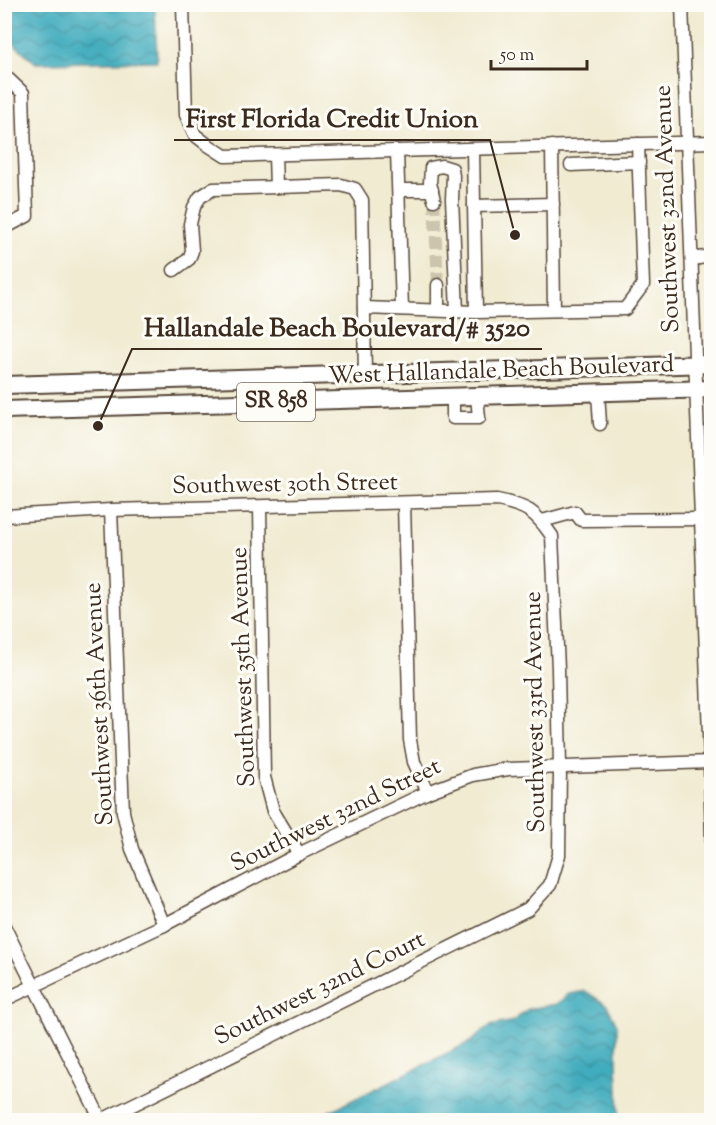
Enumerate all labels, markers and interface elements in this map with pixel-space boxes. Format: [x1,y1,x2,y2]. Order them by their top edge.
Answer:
scale bar [491,33,587,71]
text: 50 m [499,43,535,69]
street label: Southwest 32nd Avenue [647,84,689,334]
callout: First Florida Credit Union [174,96,490,140]
text: First Florida Credit Union [186,102,479,139]
callout: Hallandale Beach Boulevard/# 3520 [132,305,542,349]
text: Hallandale Beach Boulevard/# 3520 [144,311,530,348]
street label: West Hallandale Beach Boulevard [327,348,675,394]
road number: SR 858 [237,383,315,421]
street label: Southwest 30th Street [172,466,398,504]
street label: Southwest 35th Avenue [223,546,265,788]
street label: Southwest 36th Avenue [77,582,123,826]
street label: Southwest 33rd Avenue [517,591,555,833]
street label: Southwest 32nd Street [225,750,447,882]
street label: Southwest 32nd Court [209,923,431,1055]

